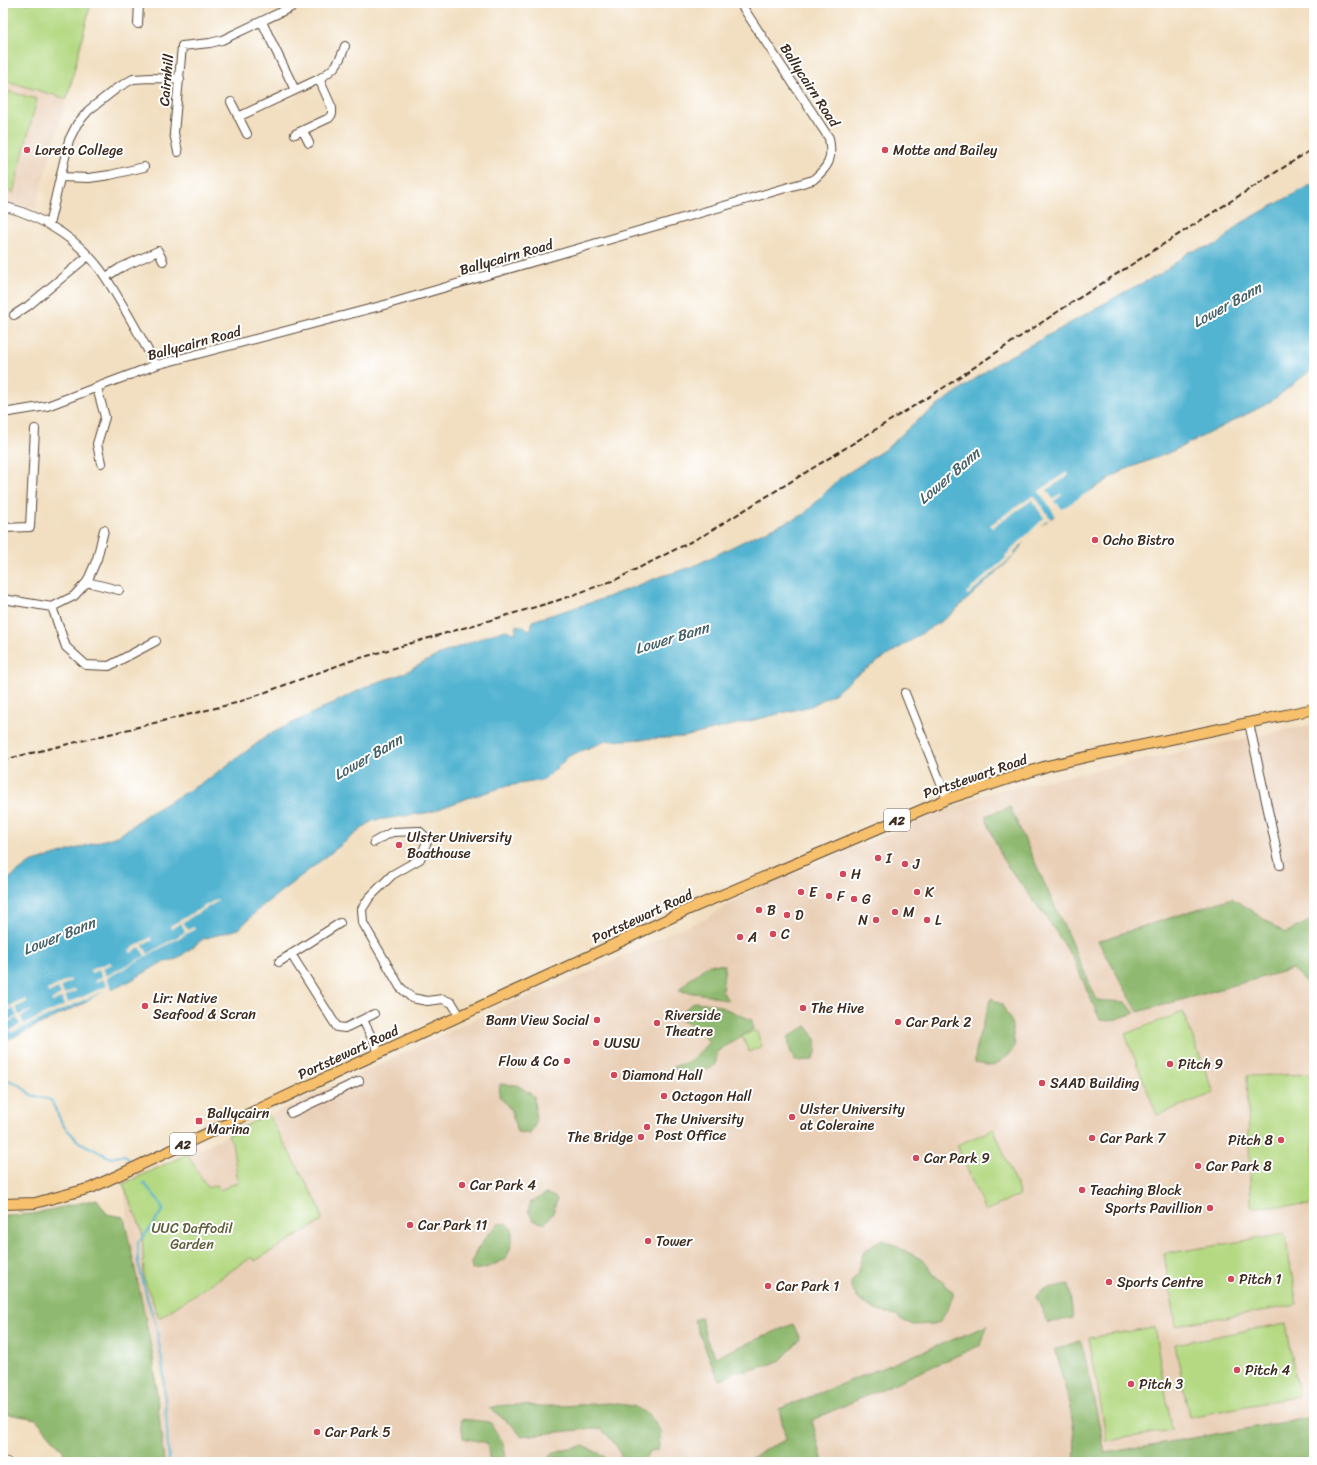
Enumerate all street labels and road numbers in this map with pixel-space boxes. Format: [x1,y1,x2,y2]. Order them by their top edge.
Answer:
street label: Ballycairn Road [773,38,847,134]
street label: Cairnhill [152,52,181,107]
street label: Ballycairn Road [457,232,557,283]
street label: Ballycairn Road [145,319,245,368]
street label: Portstewart Road [920,746,1032,806]
road number: A2 [884,809,910,831]
street label: Portstewart Road [588,881,698,951]
street label: Portstewart Road [294,1017,404,1087]
road number: A2 [170,1133,196,1155]

